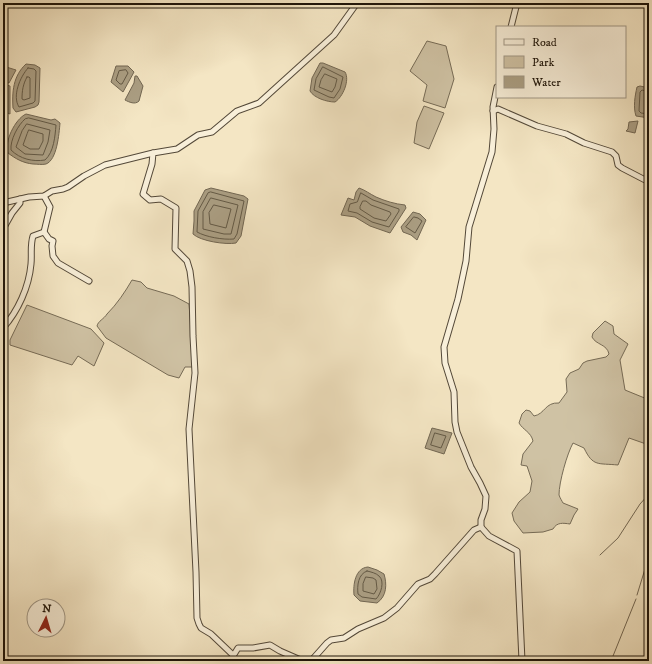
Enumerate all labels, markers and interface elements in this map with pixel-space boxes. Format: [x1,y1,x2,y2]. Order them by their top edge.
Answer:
legend [496,26,626,98]
text: Road [532,35,557,50]
text: Park [532,55,554,70]
text: Water [531,75,561,90]
north arrow [26,598,66,638]
text: N [42,602,52,616]

